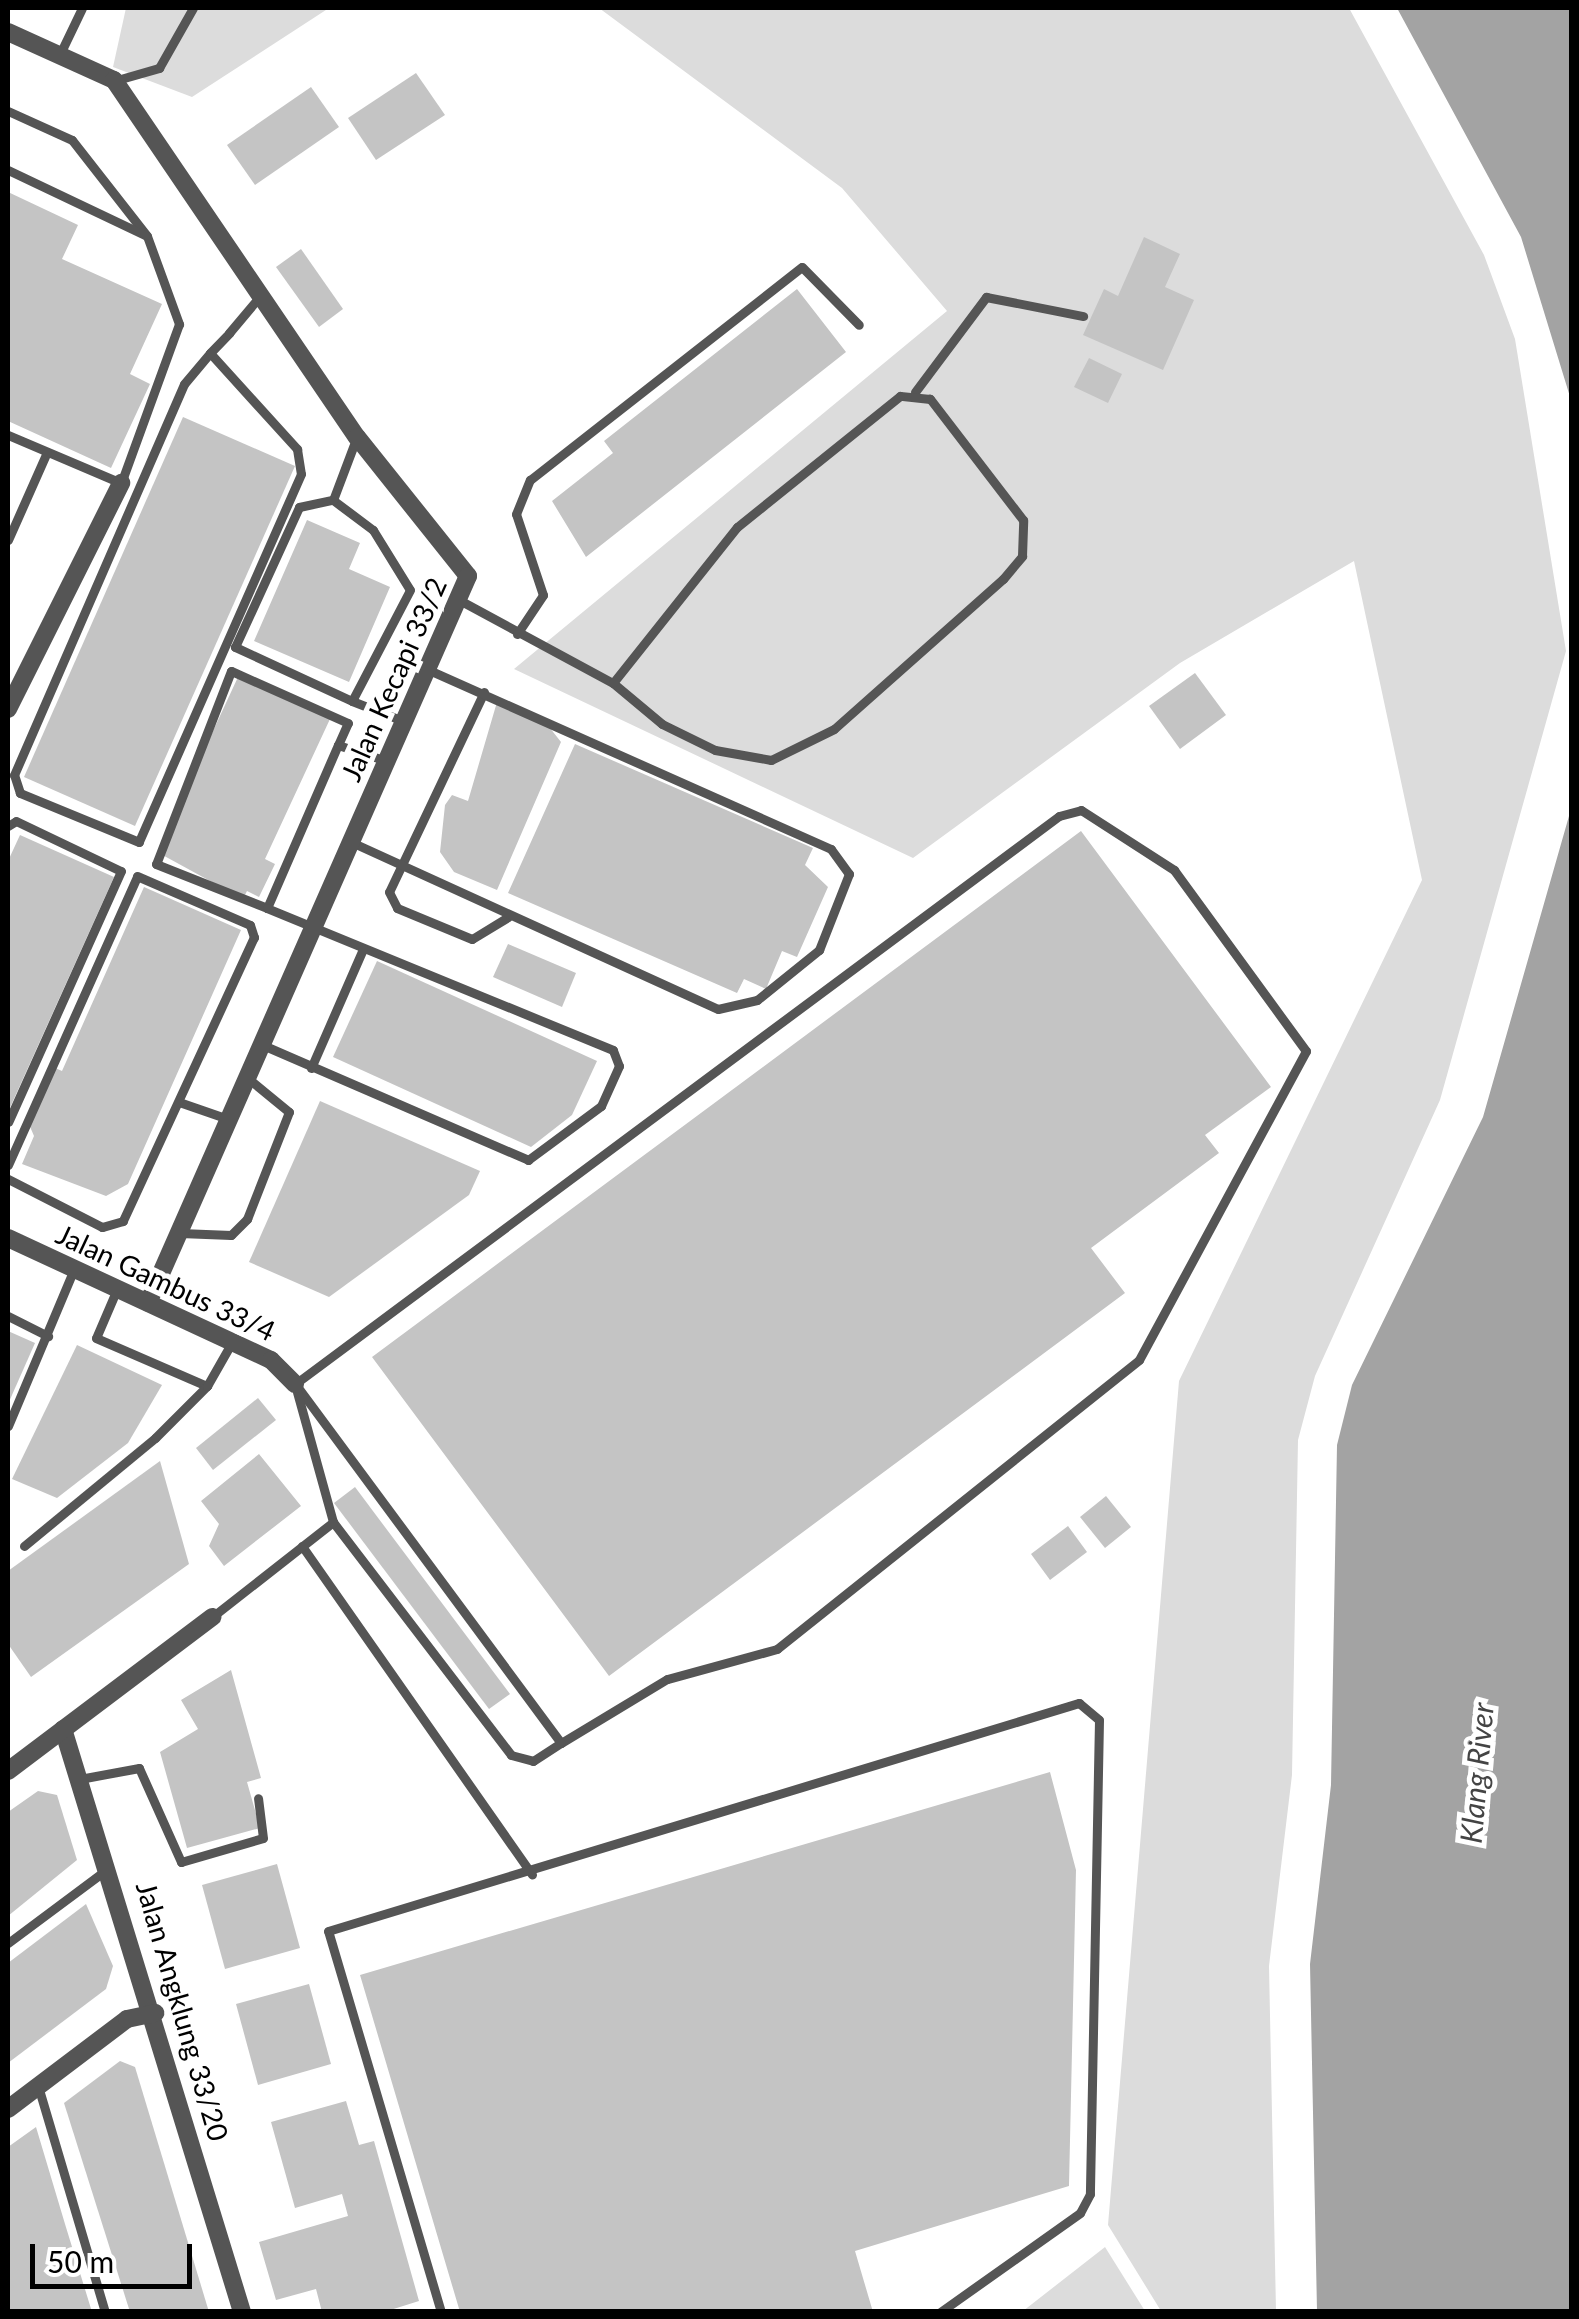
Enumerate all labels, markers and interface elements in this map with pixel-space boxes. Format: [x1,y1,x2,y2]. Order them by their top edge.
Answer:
street label: Jalan Kecapi 33/2 [333,572,453,786]
street label: Jalan Gambus 33/4 [51,1217,281,1347]
water label: Klang River [1452,1701,1500,1845]
street label: Jalan Angklung 33/20 [130,1877,236,2145]
scale bar [35,2224,198,2286]
text: 50 m [47,2243,114,2279]

